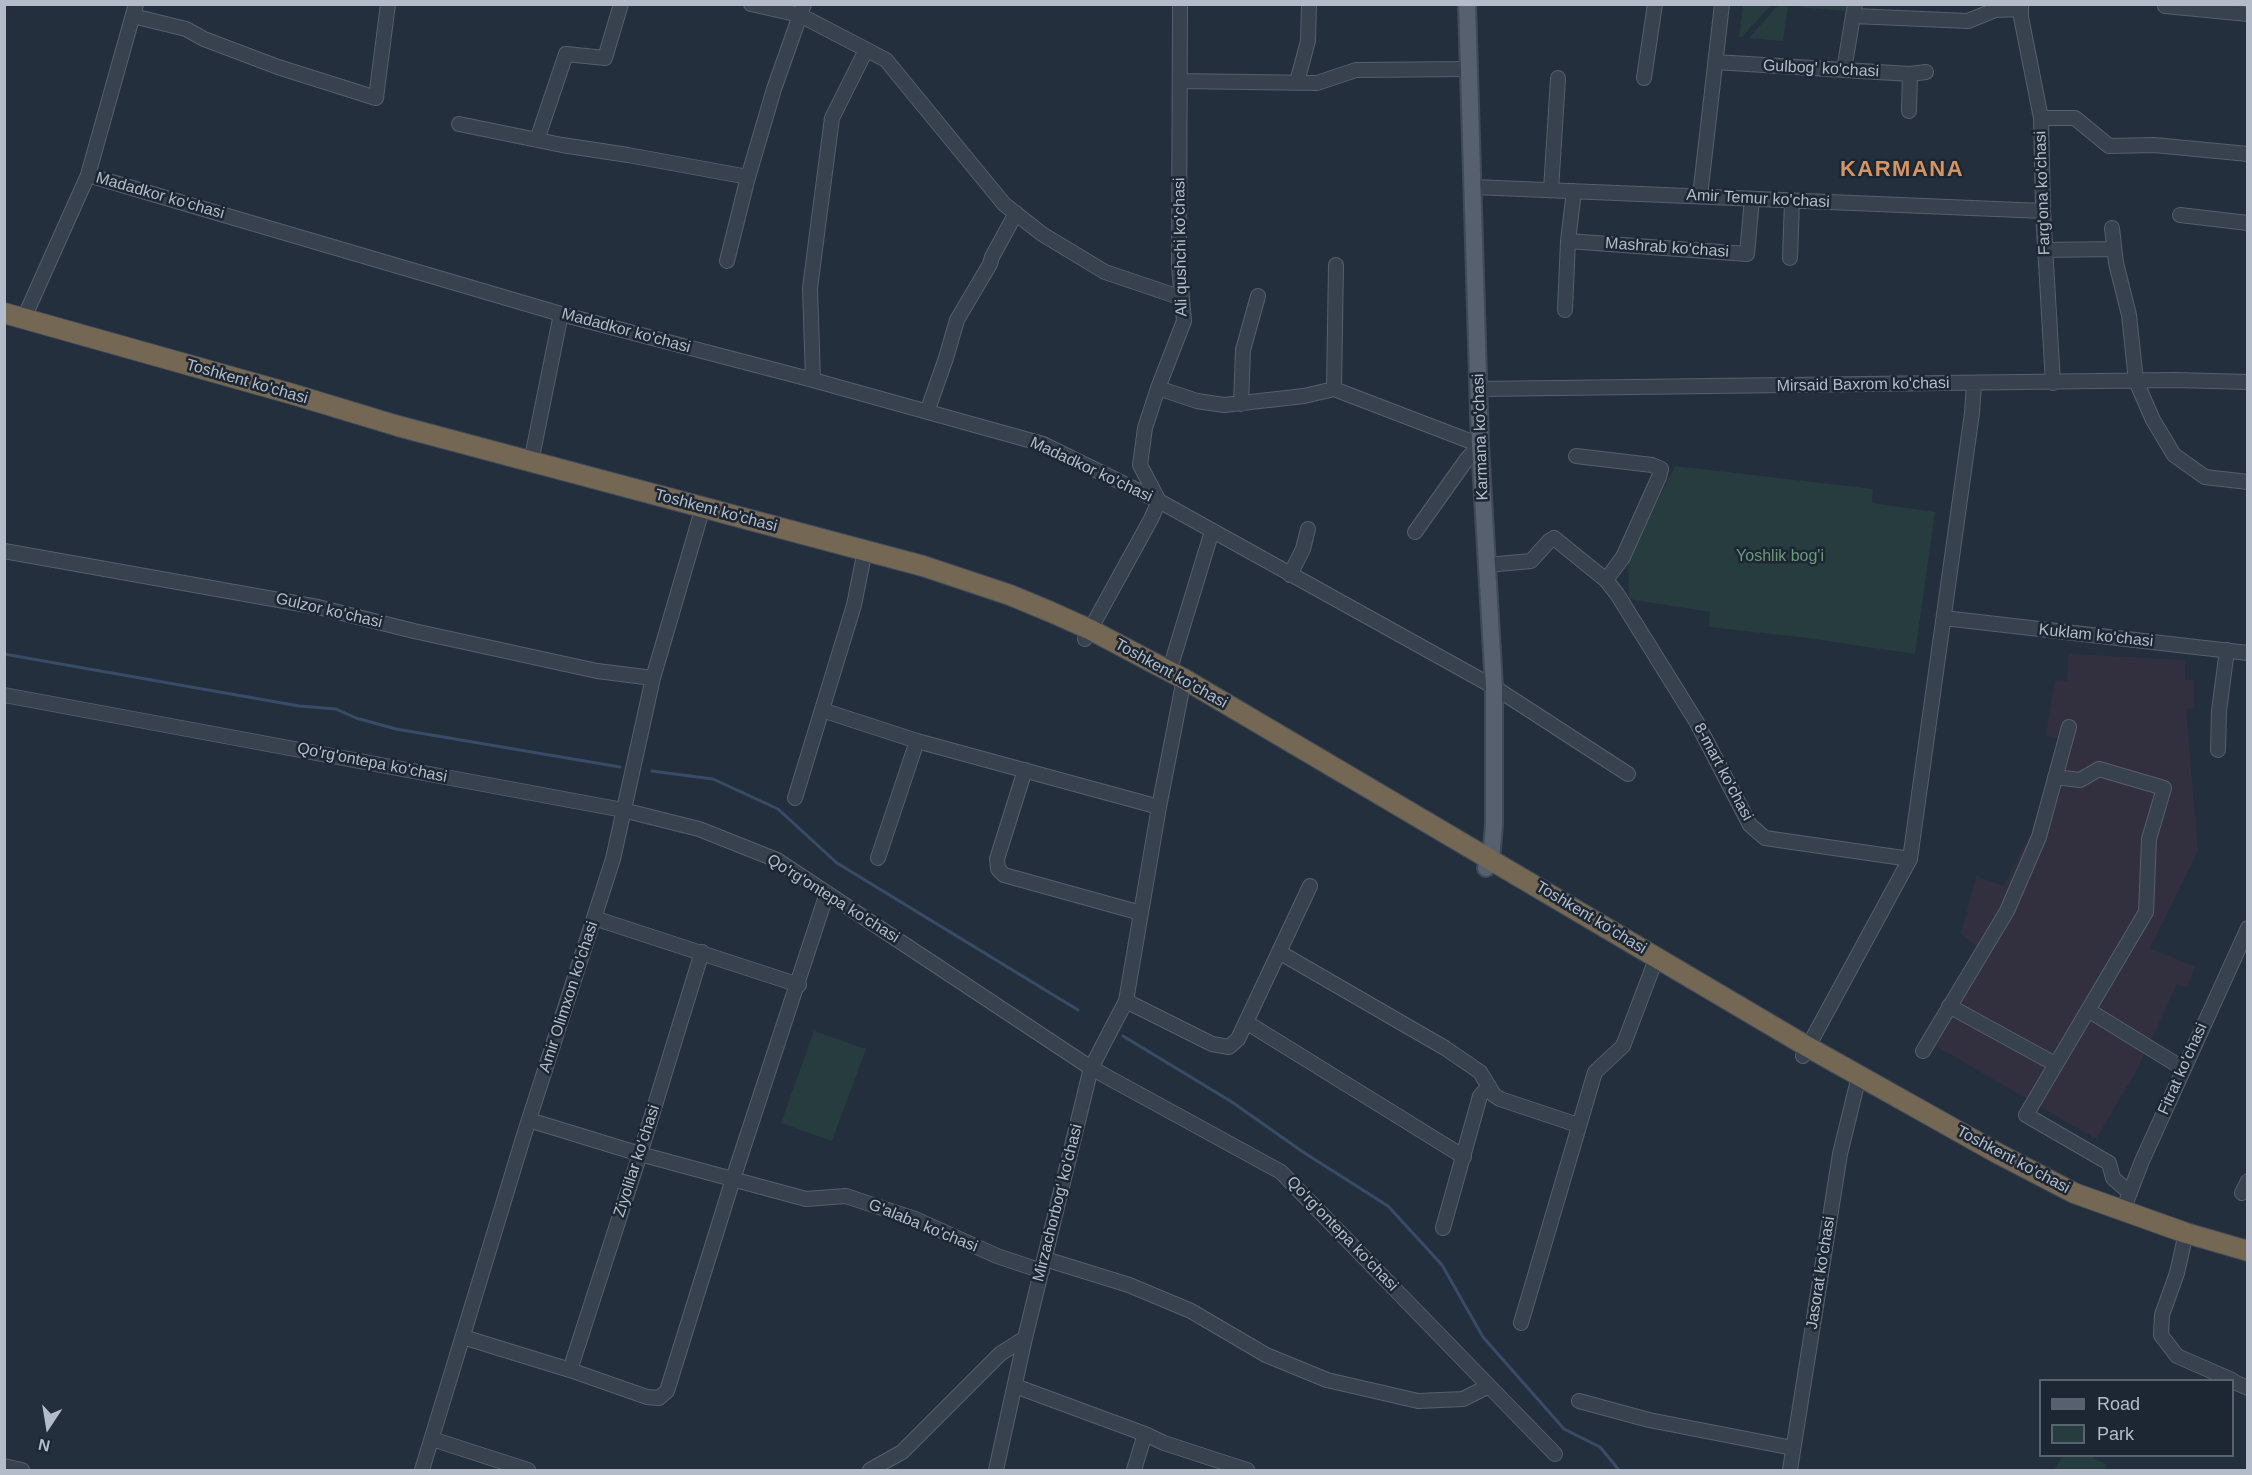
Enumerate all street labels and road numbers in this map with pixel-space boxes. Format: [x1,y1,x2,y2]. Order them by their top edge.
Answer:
street label: Gulbog' ko'chasi [1762,56,1880,82]
street label: Farg'ona ko'chasi [2031,131,2055,255]
street label: Madadkor ko'chasi [93,168,227,224]
street label: Ali qushchi ko'chasi [1170,177,1192,317]
street label: Amir Temur ko'chasi [1686,186,1830,212]
street label: Mashrab ko'chasi [1604,234,1730,262]
street label: Madadkor ko'chasi [559,305,693,357]
street label: Toshkent ko'chasi [184,355,310,409]
street label: Karmana ko'chasi [1469,373,1493,501]
street label: Mirsaid Baxrom ko'chasi [1776,374,1950,396]
street label: Madadkor ko'chasi [1027,433,1155,507]
street label: Toshkent ko'chasi [653,485,779,537]
street label: Gulzor ko'chasi [274,589,384,633]
street label: Kuklam ko'chasi [2038,620,2154,652]
street label: Toshkent ko'chasi [1111,635,1231,713]
street label: 8-mart ko'chasi [1689,720,1757,824]
street label: Qo'rg'ontepa ko'chasi [295,739,449,787]
street label: Qo'rg'ontepa ko'chasi [763,850,903,948]
street label: Toshkent ko'chasi [1532,877,1650,959]
street label: Amir Olimxon ko'chasi [535,919,603,1075]
street label: Fitrat ko'chasi [2154,1020,2212,1118]
street label: Ziyolilar ko'chasi [610,1102,664,1220]
street label: Mirzachorbog' ko'chasi [1029,1122,1087,1284]
street label: Toshkent ko'chasi [1953,1122,2073,1198]
street label: Qo'rg'ontepa ko'chasi [1282,1173,1402,1295]
street label: G'alaba ko'chasi [865,1195,981,1257]
street label: Jasorat ko'chasi [1803,1215,1839,1331]

